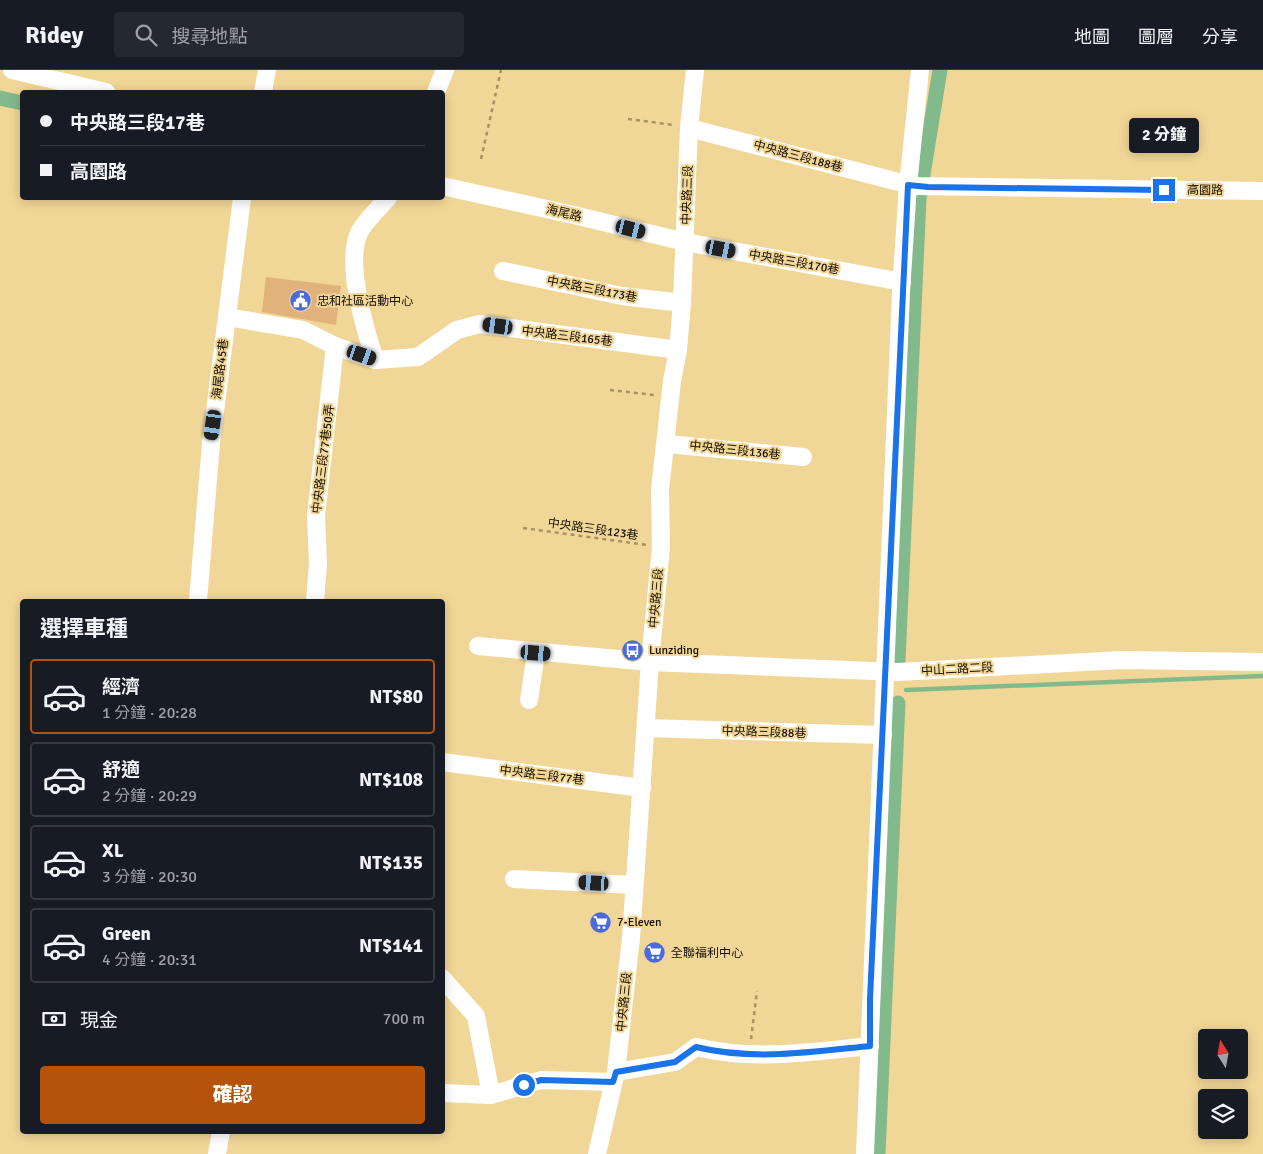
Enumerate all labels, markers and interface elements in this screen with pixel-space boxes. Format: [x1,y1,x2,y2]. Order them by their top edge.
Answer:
search box [114,12,464,57]
text: Ridey [25,20,84,50]
icon: search [132,21,160,49]
text: 搜尋地點 [172,25,248,49]
text: 地圖 [1074,26,1110,48]
text: 圖層 [1138,26,1174,48]
text: 分享 [1202,26,1238,48]
text: 中央路三段17巷 [70,111,205,135]
callout: 2 分鐘 [1129,118,1199,152]
text: 2 分鐘 [1142,125,1186,145]
street label: 中央路三段188巷 [752,137,844,176]
text: 高園路 [70,160,127,184]
street label: 中央路三段 [679,165,696,225]
route end [1153,179,1175,201]
street label: 高園路 [1187,183,1223,198]
street label: 海尾路 [545,202,583,225]
car [614,218,647,240]
car [704,239,737,259]
street label: 中央路三段170巷 [748,247,840,278]
street label: 中央路三段173巷 [546,273,638,306]
public building icon: 忠和社區活動中心 [289,289,313,313]
place label: 忠和社區活動中心 [317,294,413,309]
car [482,316,513,336]
street label: 中央路三段165巷 [521,323,613,350]
street label: 海尾路45巷 [209,338,232,400]
car [345,343,378,367]
street label: 中央路三段77巷50弄 [309,404,338,515]
car [203,409,222,441]
street label: 中央路三段136巷 [689,438,781,463]
street label: 中央路三段123巷 [547,516,639,543]
street label: 中央路三段 [646,567,667,629]
text: 選擇車種 [40,615,128,642]
bus stop icon: Lunziding [621,638,645,662]
place label: Lunziding [649,643,699,658]
car [520,644,551,662]
street label: 中山二路二段 [921,660,993,679]
icon: car [42,674,87,719]
text: 經濟 [102,675,140,699]
text: NT$80 [369,685,423,709]
text: 1 分鐘 · 20:28 [102,703,197,723]
street label: 中央路三段88巷 [721,724,807,741]
icon: car [42,757,87,802]
text: 舒適 [102,758,140,782]
street label: 中央路三段77巷 [499,763,585,788]
text: NT$108 [359,768,423,792]
text: 2 分鐘 · 20:29 [102,786,197,806]
text: XL [102,839,124,863]
icon: car [42,840,87,885]
text: NT$135 [359,851,423,875]
text: 3 分鐘 · 20:30 [102,867,197,887]
car [578,875,609,891]
supermarket icon: 7-Eleven [589,910,613,934]
place label: 7-Eleven [617,915,662,930]
text: Green [102,922,151,946]
icon: car [42,923,87,968]
text: NT$141 [359,934,423,958]
supermarket icon: 全聯福利中心 [643,941,667,965]
place label: 全聯福利中心 [671,946,743,961]
text: 4 分鐘 · 20:31 [102,950,197,970]
street label: 中央路三段 [614,971,635,1033]
icon: cash [40,1005,68,1033]
text: 現金 [80,1009,118,1033]
text: 700 m [383,1009,425,1029]
north arrow [1198,1029,1248,1079]
map controls [1198,1029,1248,1139]
button: 確認 [40,1066,425,1124]
route start [513,1074,535,1096]
button: layers [1198,1089,1248,1139]

